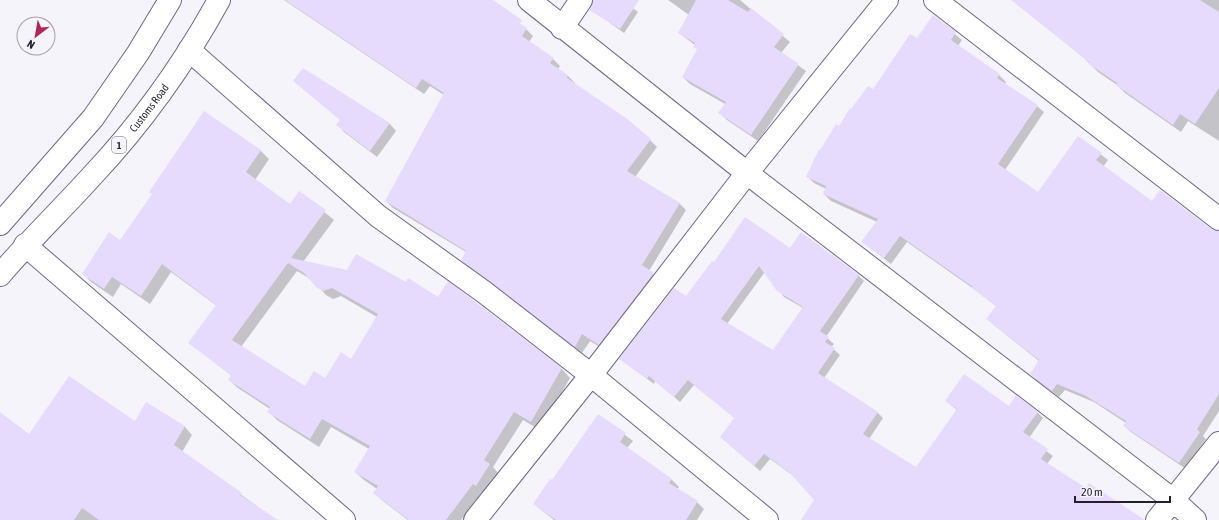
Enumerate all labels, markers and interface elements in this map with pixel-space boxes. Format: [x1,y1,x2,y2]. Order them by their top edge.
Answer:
north arrow [16,16,56,56]
text: N [25,38,37,51]
street label: Customs Road [127,82,171,134]
road number: 1 [112,137,126,153]
scale bar [1075,478,1170,504]
text: 20 m [1081,485,1103,499]

